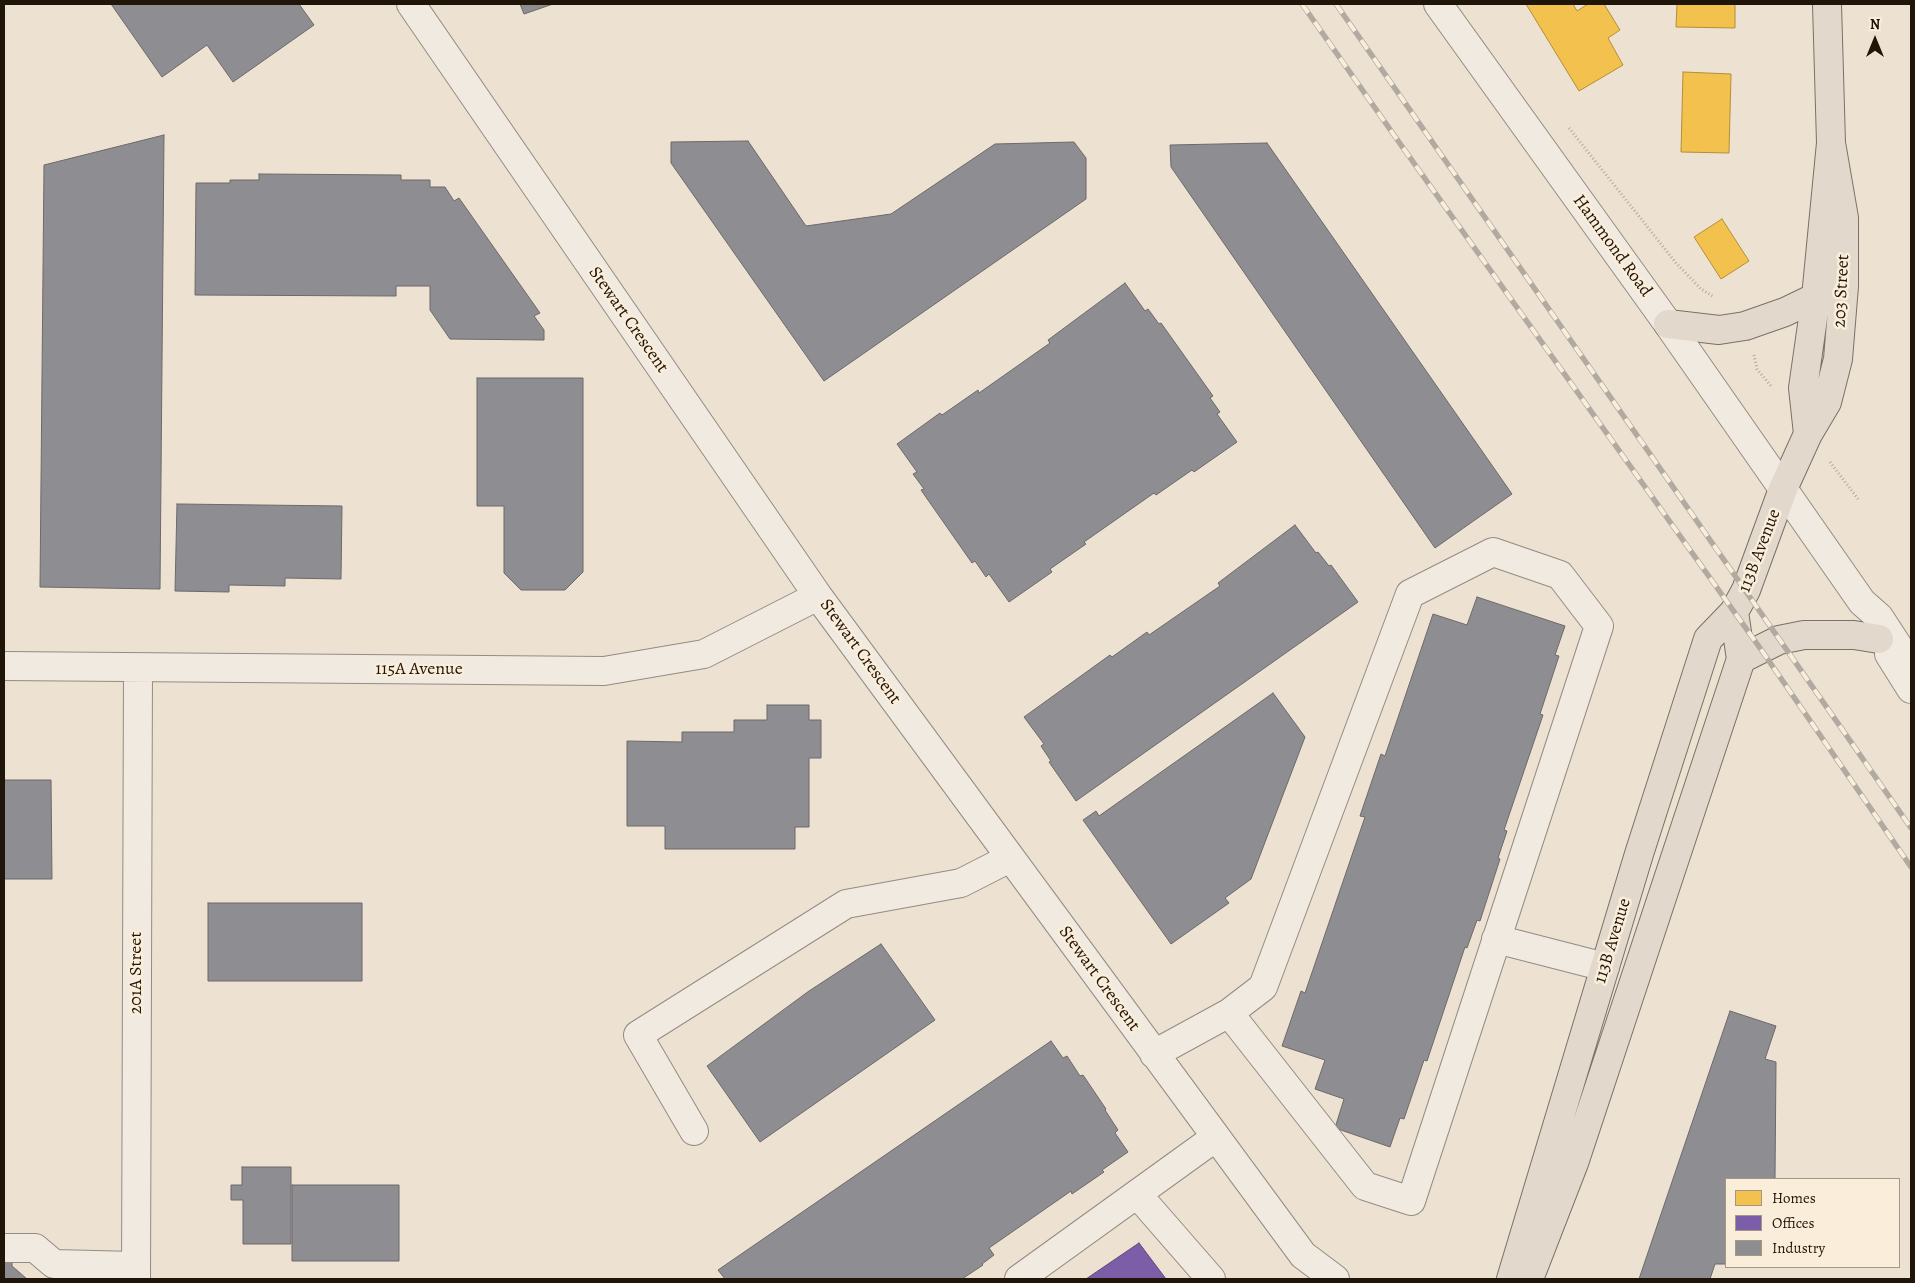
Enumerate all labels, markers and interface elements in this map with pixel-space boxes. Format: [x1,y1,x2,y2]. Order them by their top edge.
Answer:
north arrow [1850,15,1900,65]
text: N [1870,15,1880,34]
street label: Hammond Road [1568,191,1656,301]
street label: 203 Street [1829,254,1855,328]
street label: Stewart Crescent [583,263,673,377]
street label: 113B Avenue [1734,506,1786,596]
street label: Stewart Crescent [815,595,905,709]
street label: 115A Avenue [375,659,463,681]
street label: 113B Avenue [1590,896,1636,986]
street label: Stewart Crescent [1054,922,1144,1036]
street label: 201A Street [126,932,148,1014]
legend [1725,1178,1900,1268]
text: Homes [1772,1188,1816,1208]
text: Offices [1772,1213,1815,1233]
text: Industry [1772,1238,1825,1258]

